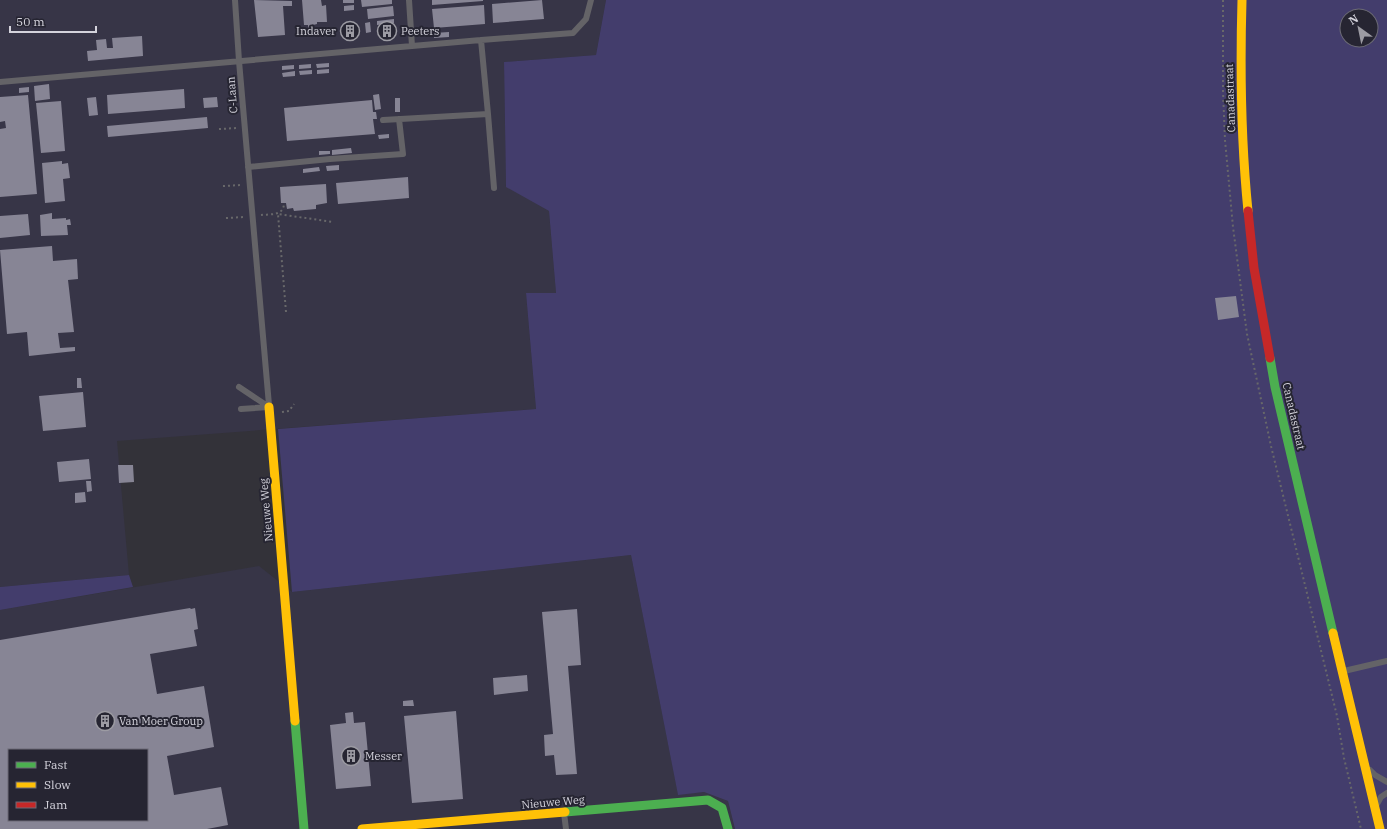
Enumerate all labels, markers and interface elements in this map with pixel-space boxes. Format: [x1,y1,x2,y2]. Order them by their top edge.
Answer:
scale bar [10,8,96,34]
north arrow [1339,8,1379,48]
text: N [1346,11,1361,28]
text: 50 m [16,14,45,29]
building icon: Indaver [339,20,361,42]
building icon: Peeters [376,20,398,42]
place label: Indaver [296,24,336,38]
place label: Peeters [401,24,439,38]
street label: Canadastraat [1222,63,1238,133]
street label: C-Laan [223,76,241,114]
street label: Canadastraat [1279,381,1309,451]
street label: Nieuwe Weg [256,478,276,542]
building icon: Van Moer Group [94,710,116,732]
place label: Van Moer Group [119,714,203,728]
building icon: Messer [340,745,362,767]
legend [8,749,148,821]
place label: Messer [365,749,402,763]
text: Fast [44,757,68,772]
text: Slow [44,777,71,792]
street label: Nieuwe Weg [521,792,585,812]
text: Jam [44,797,68,812]

